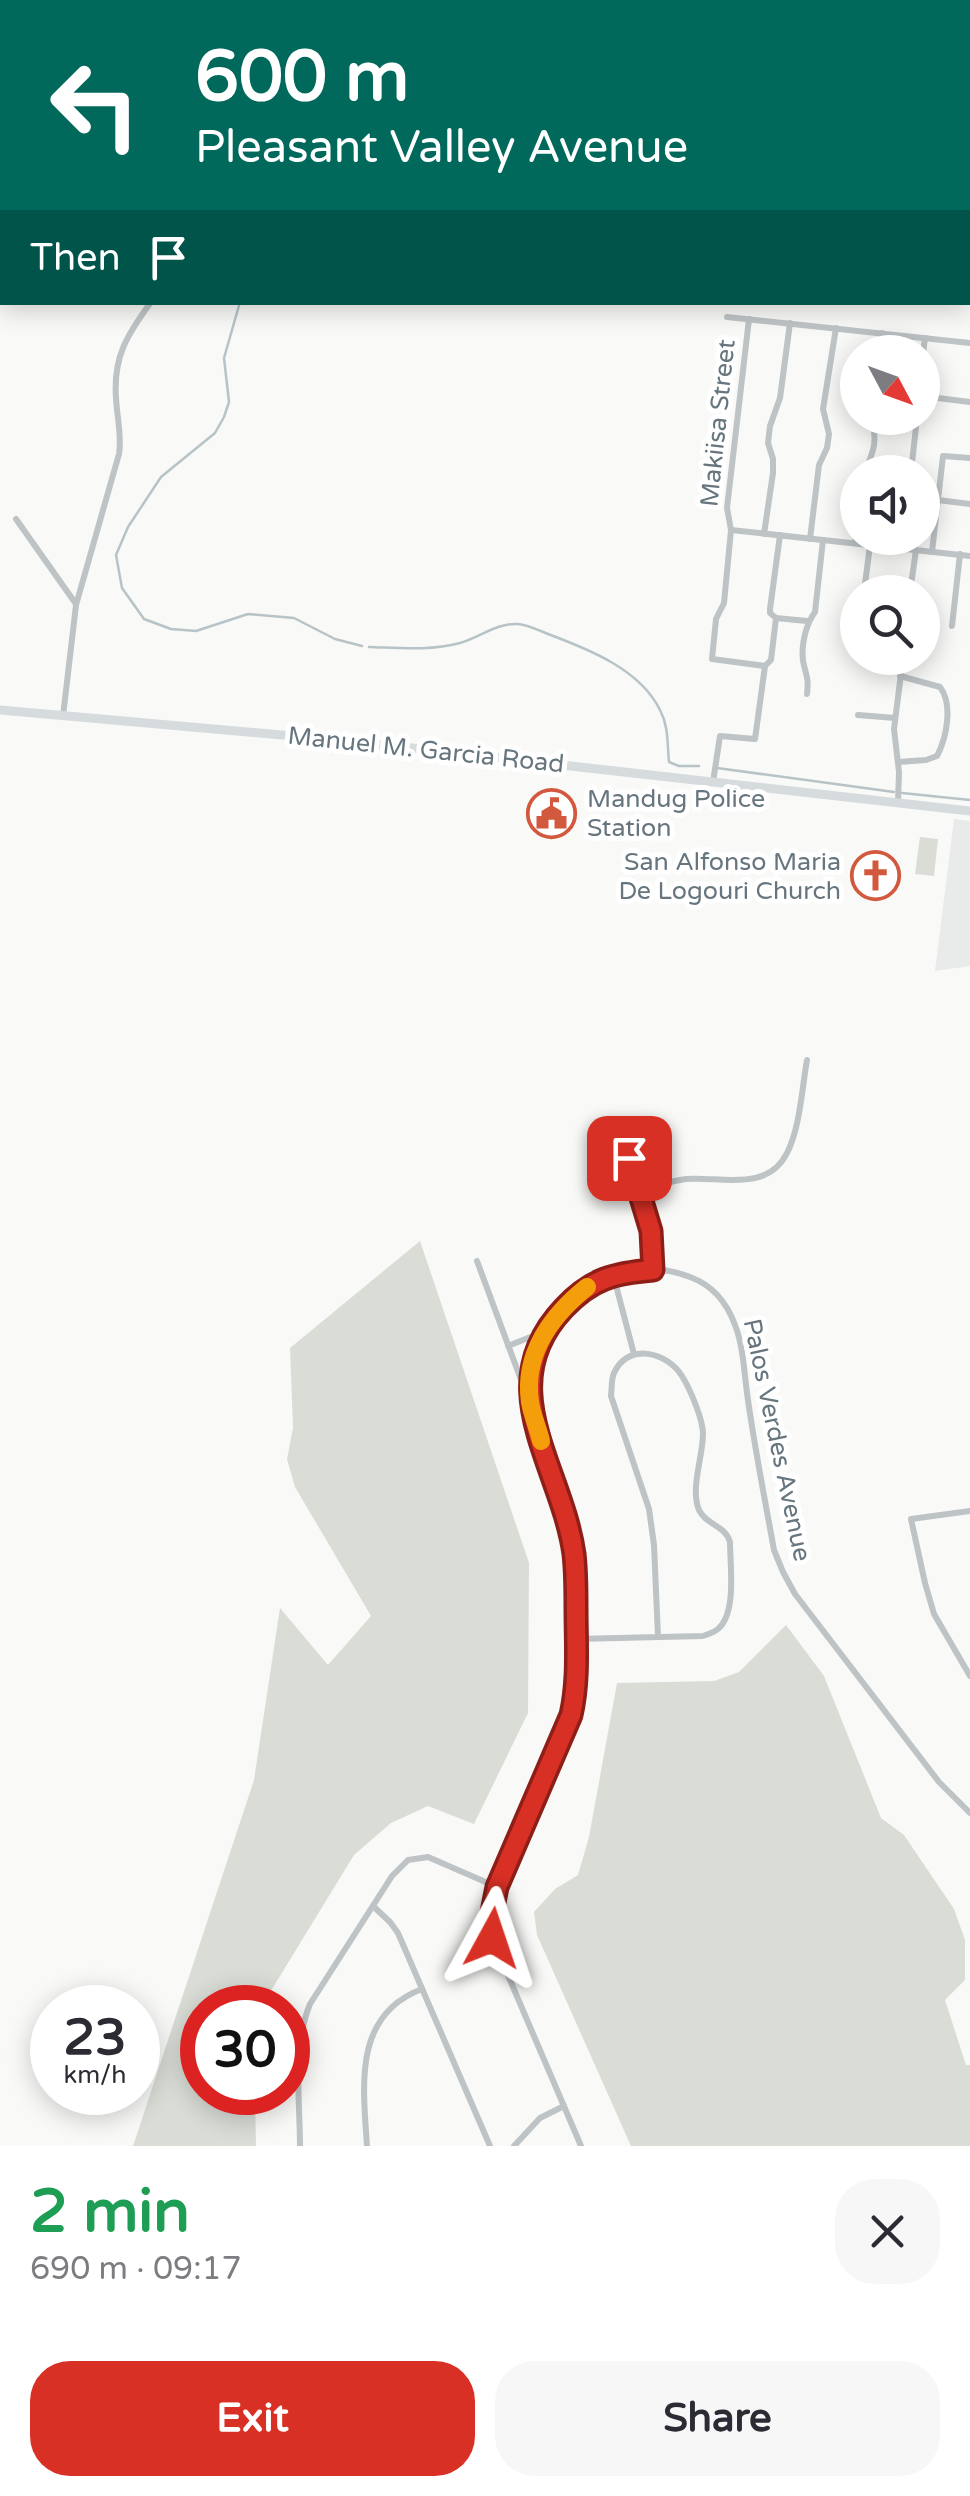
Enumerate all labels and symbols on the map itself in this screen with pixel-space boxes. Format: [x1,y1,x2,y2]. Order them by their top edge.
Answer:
north arrow [840,335,940,435]
street label: Makiisa Street [694,337,742,508]
street label: Manuel M. Garcia Road [286,721,566,779]
place label: Mandug Police Station [587,784,765,843]
public building icon: Mandug Police Station [526,787,578,839]
place label: San Alfonso Maria De Logouri Church [618,847,841,906]
church icon: San Alfonso Maria De Logouri Church [850,850,902,902]
pin [587,1116,672,1201]
street label: Palos Verdes Avenue [737,1316,817,1564]
position arrow [440,1886,544,1990]
speed limit sign: 30 [180,1985,310,2115]

